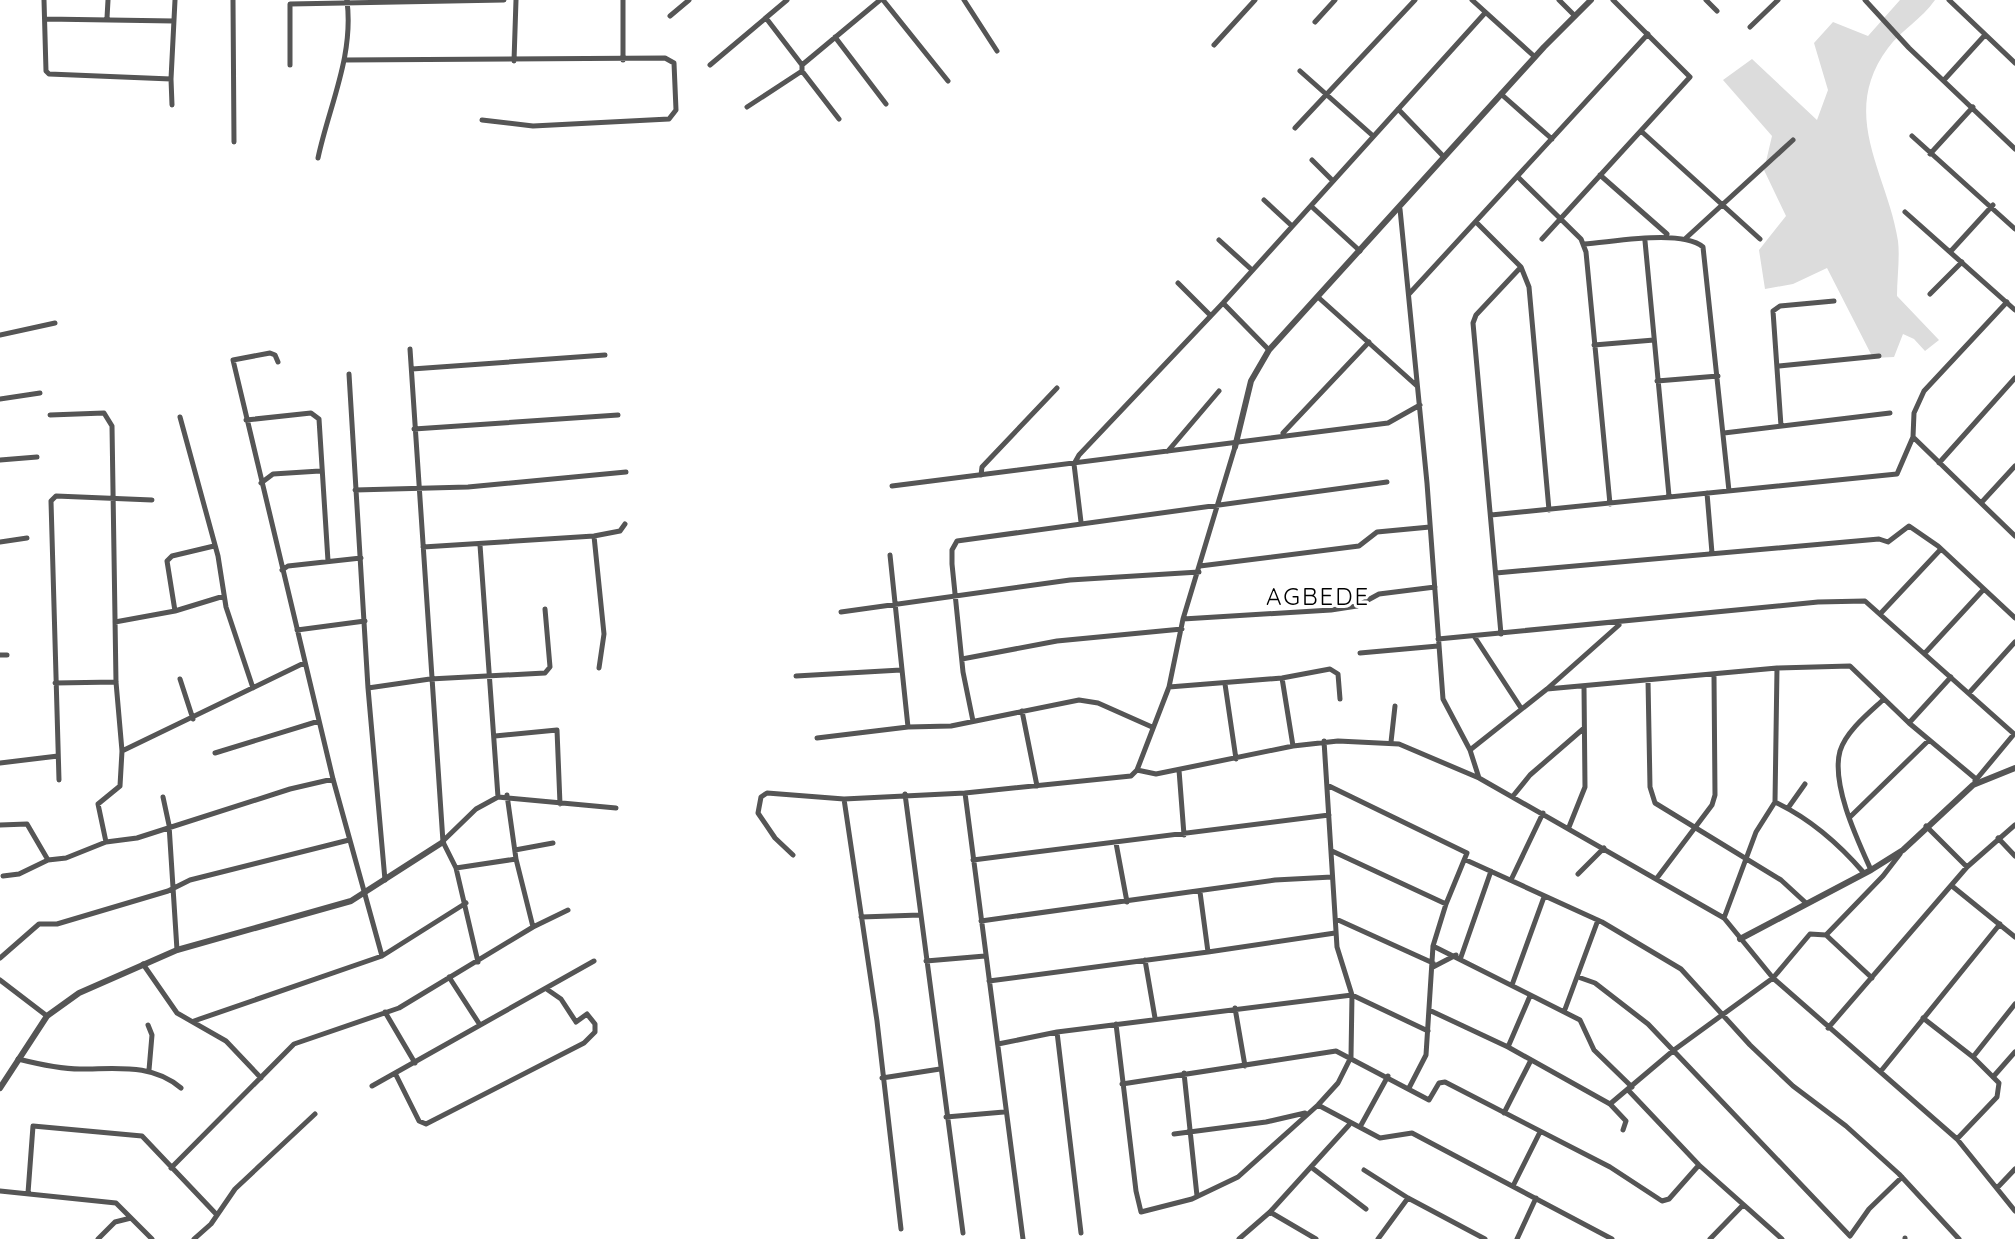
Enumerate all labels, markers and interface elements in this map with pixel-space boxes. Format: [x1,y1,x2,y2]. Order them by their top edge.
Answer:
district label: AGBEDE [1266,581,1370,611]

